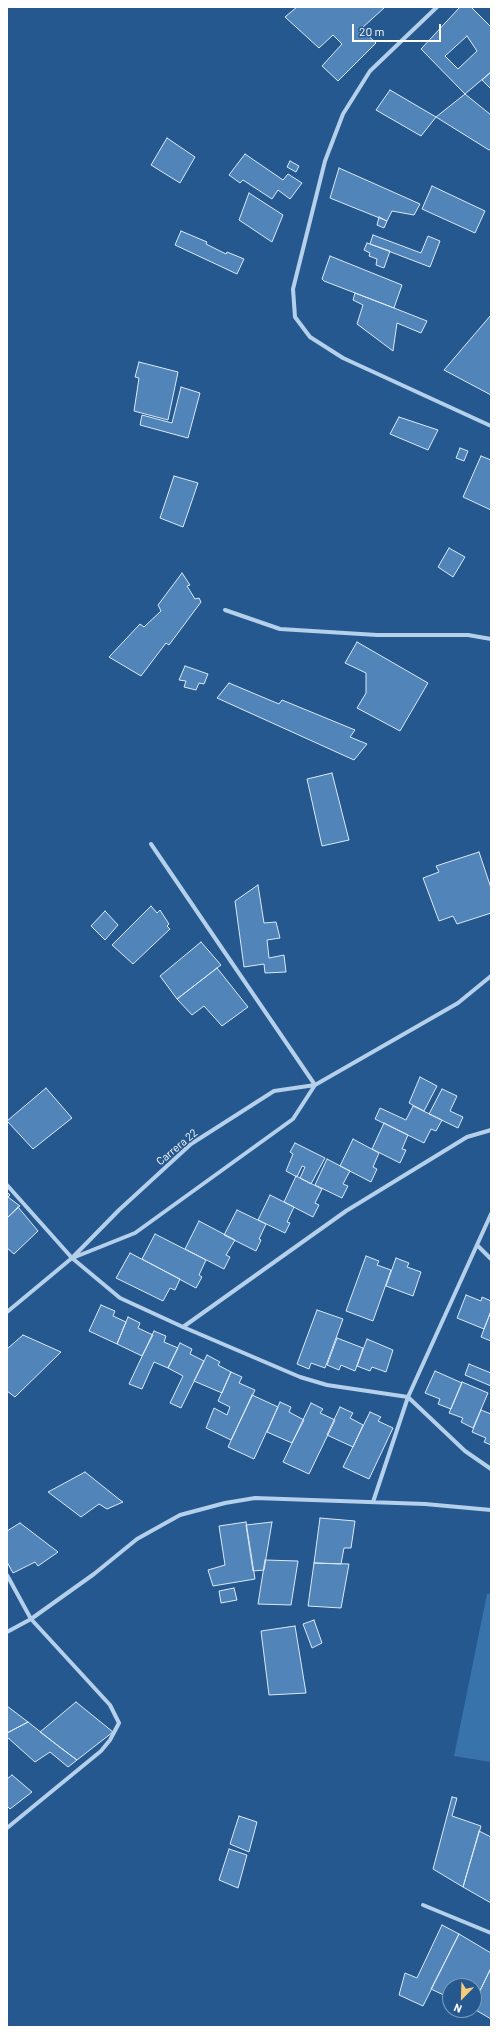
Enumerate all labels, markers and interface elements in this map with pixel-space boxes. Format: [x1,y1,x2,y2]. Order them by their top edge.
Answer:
scale bar [354,16,443,42]
text: 20 m [359,24,385,38]
street label: Carrera 22 [154,1126,200,1168]
north arrow [442,1978,482,2018]
text: N [452,2001,463,2016]

